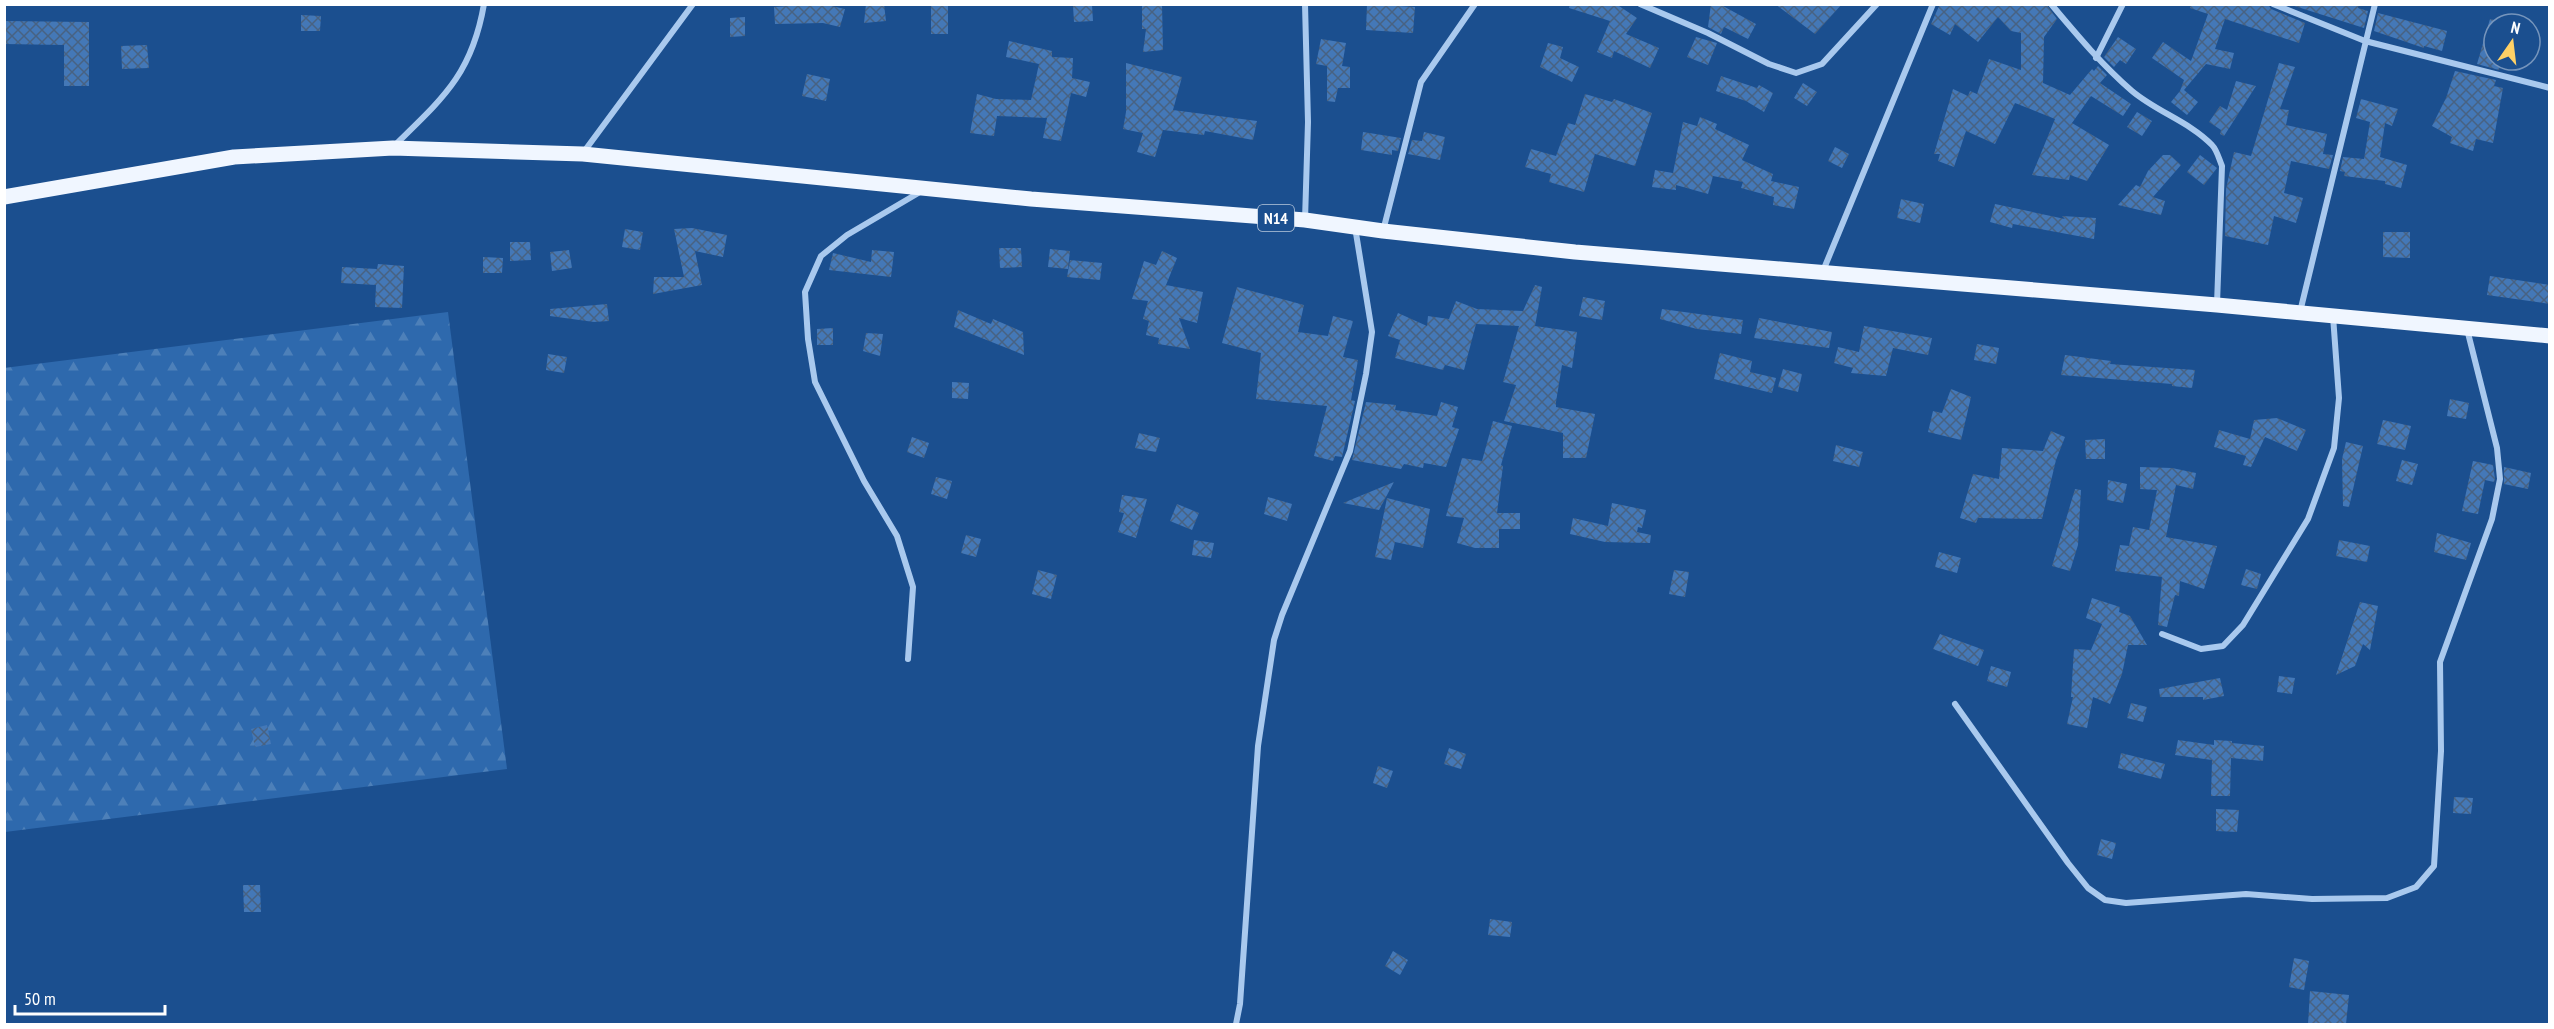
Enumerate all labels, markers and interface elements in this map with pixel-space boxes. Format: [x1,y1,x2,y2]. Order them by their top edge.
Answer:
north arrow [2482,12,2542,72]
text: N [2509,17,2522,38]
road number: N14 [1258,205,1294,231]
scale bar [15,978,165,1016]
text: 50 m [24,987,56,1010]

